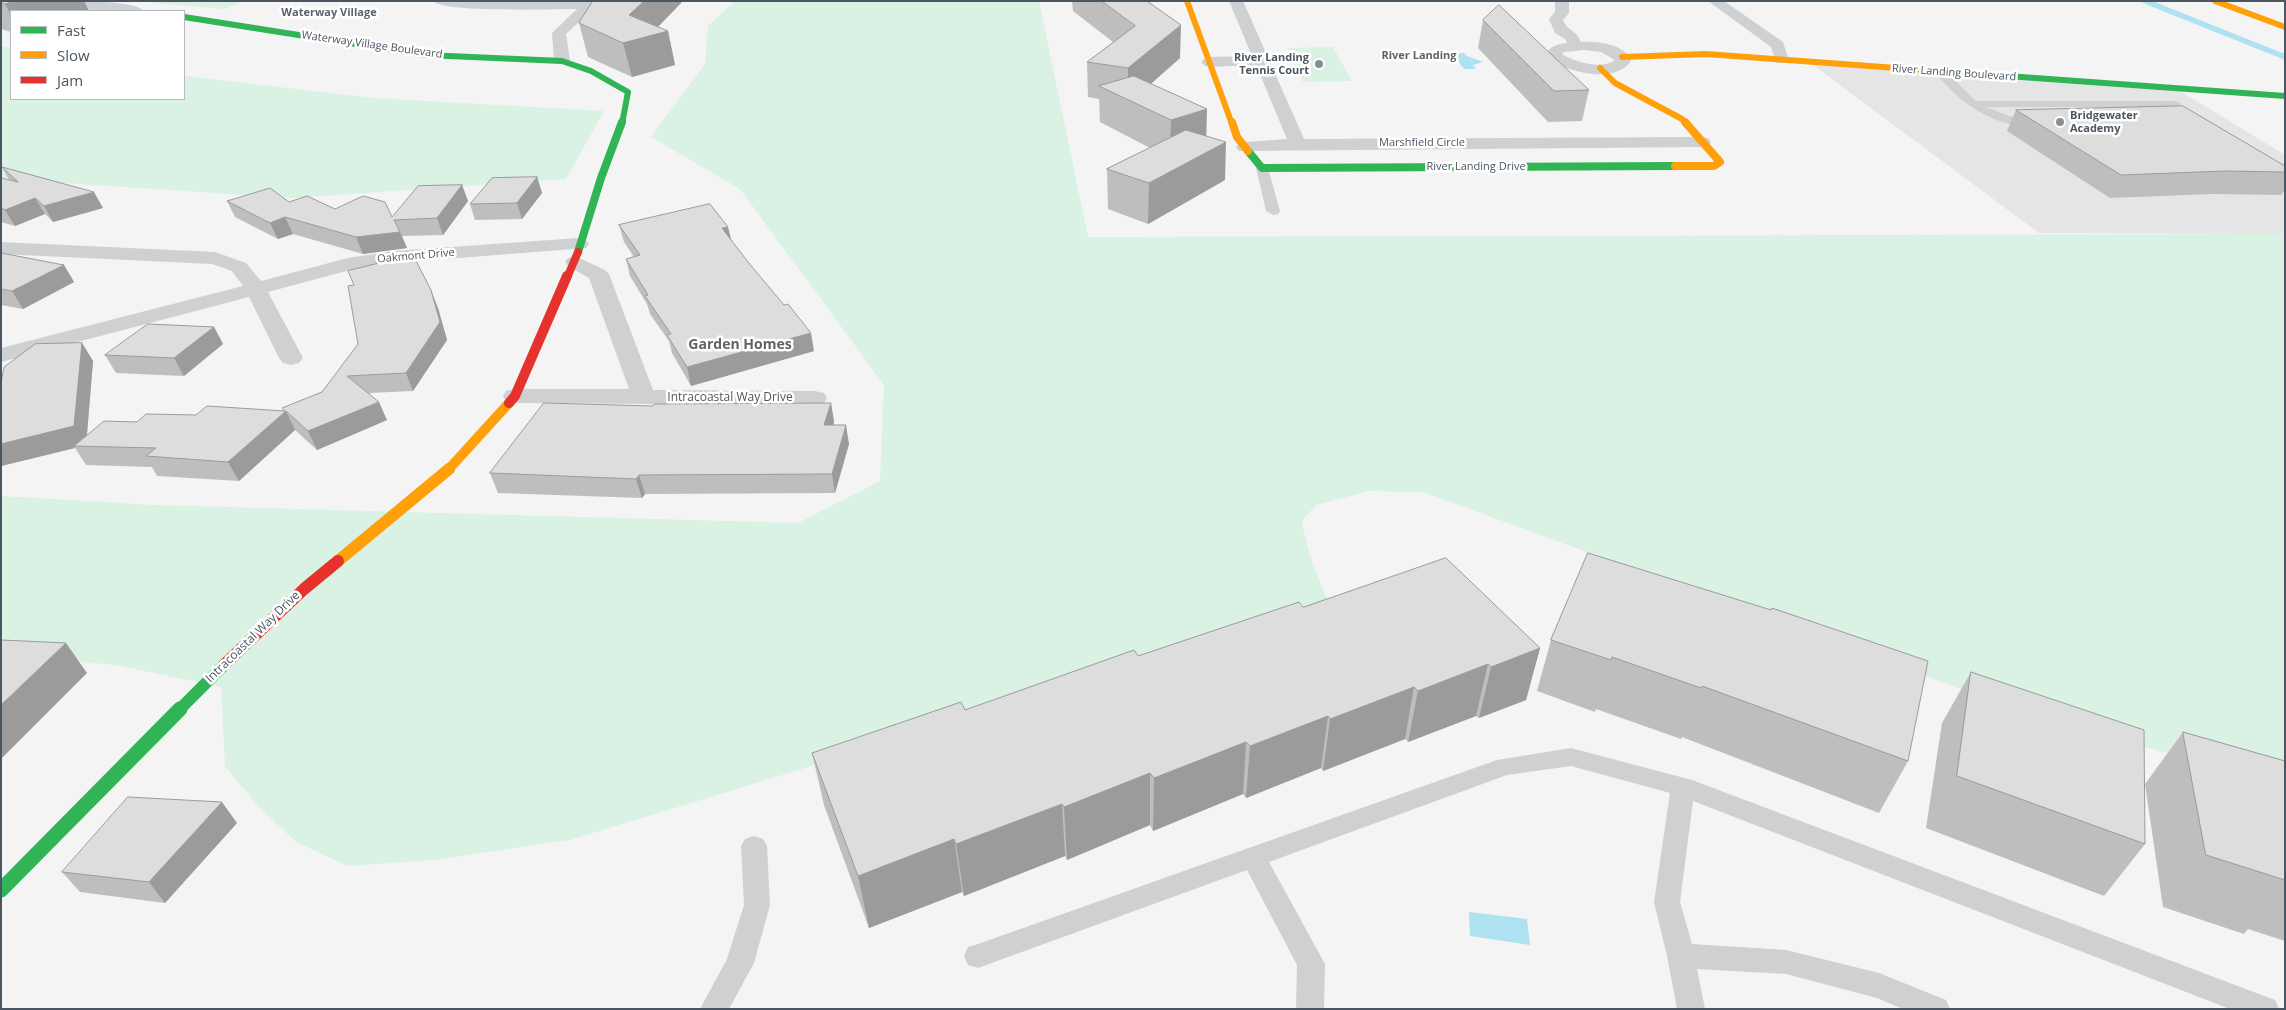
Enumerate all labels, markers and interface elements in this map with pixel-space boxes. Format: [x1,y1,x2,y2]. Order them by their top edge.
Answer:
district label: Waterway Village [281,6,377,20]
legend [10,10,185,100]
text: Fast [57,20,86,40]
street label: Waterway Village Boulevard [301,29,443,61]
text: Slow [57,45,90,65]
district label: River Landing [1381,49,1457,63]
place label: River Landing Tennis Court [1234,51,1309,77]
marker: River Landing Tennis Court [1313,58,1325,70]
street label: River Landing Boulevard [1891,62,2017,84]
text: Jam [57,70,83,90]
place label: Bridgewater Academy [2070,109,2138,135]
marker: Bridgewater Academy [2054,116,2066,128]
street label: Marshfield Circle [1379,136,1465,150]
street label: River Landing Drive [1426,160,1526,174]
street label: Oakmont Drive [377,246,455,266]
district label: Garden Homes [688,337,792,353]
street label: Intracoastal Way Drive [667,391,793,405]
street label: Intracoastal Way Drive [203,588,303,686]

